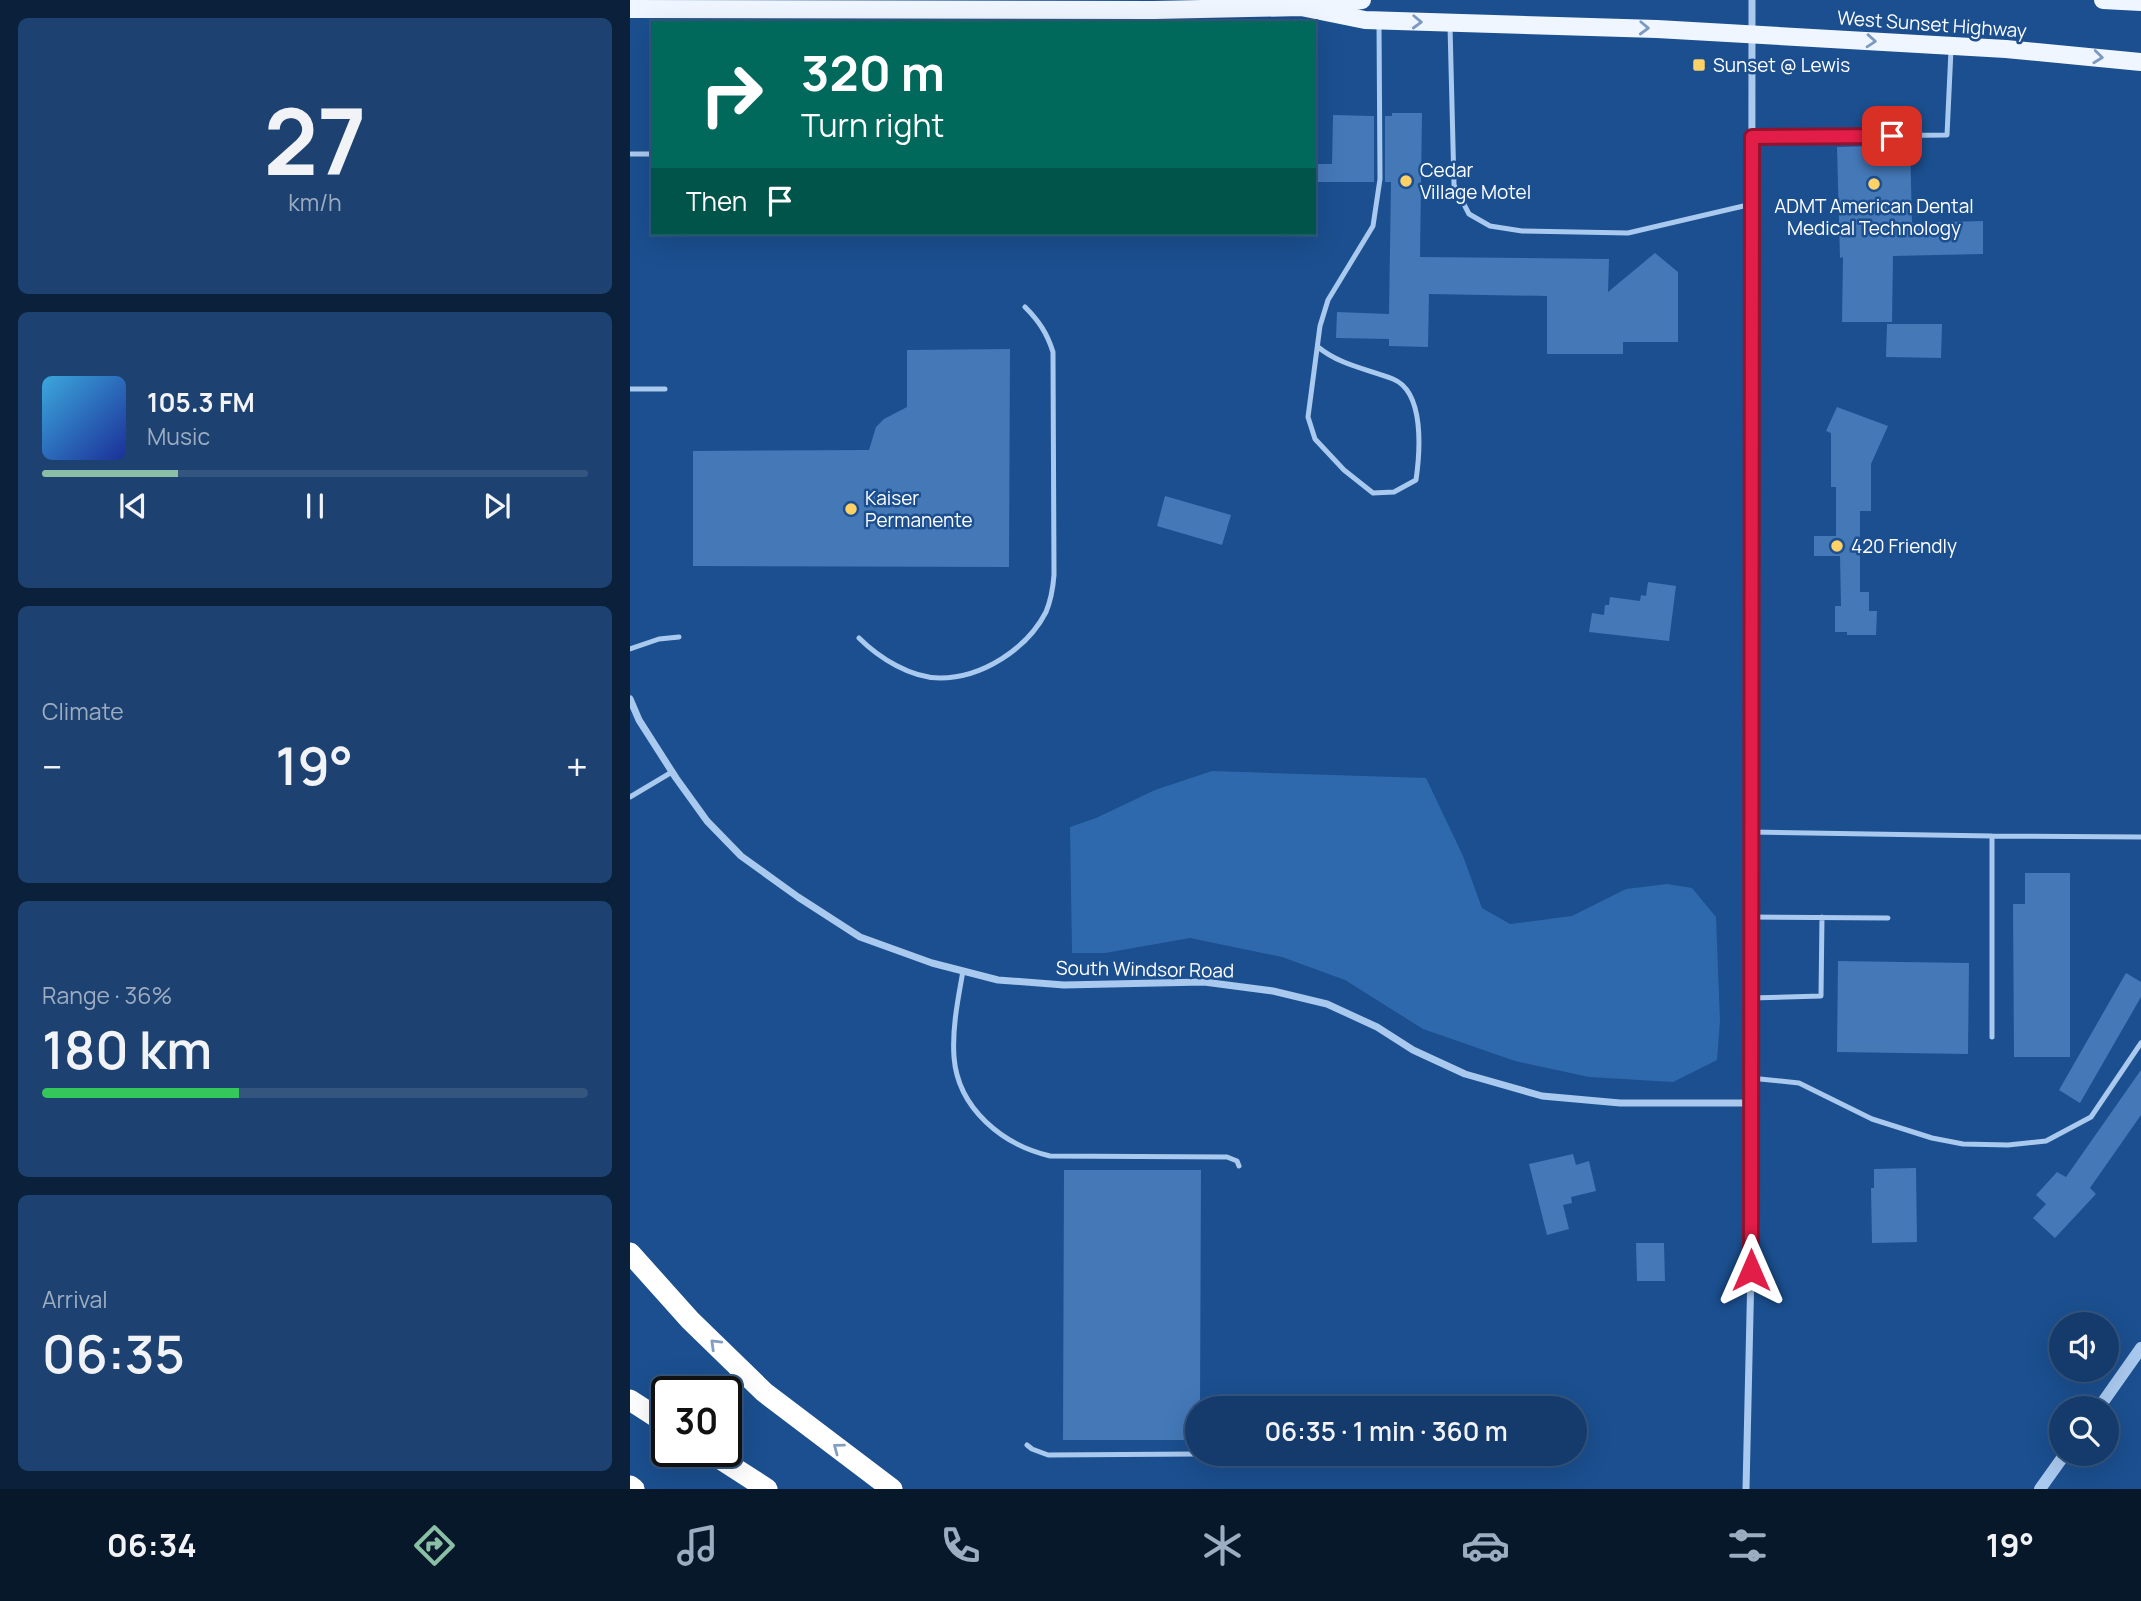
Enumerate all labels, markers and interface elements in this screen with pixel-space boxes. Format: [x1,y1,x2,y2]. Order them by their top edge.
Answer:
street label: West Sunset Highway [1836,4,2028,44]
one-way arrow [1412,14,1423,29]
one-way arrow [1639,21,1650,36]
one-way arrow [1866,33,1877,48]
text: 320 m [801,39,945,106]
icon: right [686,49,777,140]
one-way arrow [2093,50,2104,65]
place label: Sunset @ Lewis [1713,52,1850,78]
marker: Sunset @ Lewis [1691,57,1707,73]
text: 27 [264,78,366,202]
text: Turn right [801,103,944,147]
pin [1862,106,1922,166]
icon: arrive [1873,117,1911,155]
place label: Cedar Village Motel [1420,157,1531,205]
marker: Cedar Village Motel [1398,173,1414,189]
marker: ADMT American Dental Medical Technology [1866,176,1882,192]
icon: arrive [761,182,799,220]
text: Then [686,183,747,219]
text: km/h [288,186,342,218]
place label: ADMT American Dental Medical Technology [1774,193,1974,241]
text: 105.3 FM [147,384,255,420]
text: Music [147,420,210,452]
place label: Kaiser Permanente [865,485,973,533]
icon: previous [114,487,152,525]
icon: pause [296,487,334,525]
icon: next [478,487,516,525]
marker: Kaiser Permanente [843,501,859,517]
place label: 420 Friendly [1851,533,1957,559]
marker: 420 Friendly [1829,538,1845,554]
text: Climate [42,695,124,727]
text: 19° [275,730,353,801]
text: − [42,740,63,792]
text: + [566,740,588,792]
street label: South Windsor Road [1056,954,1234,984]
text: Range · 36% [42,979,172,1011]
text: 180 km [42,1014,212,1085]
position arrow [1714,1233,1788,1307]
text: Arrival [42,1283,108,1315]
map controls [2049,1312,2119,1466]
button: sound [2049,1312,2119,1382]
text: 06:35 [42,1318,185,1389]
one-way arrow [710,1339,723,1352]
speed limit sign: 30 [651,1376,742,1467]
button: search [2049,1396,2119,1466]
text: 06:35 · 1 min · 360 m [1264,1413,1508,1449]
one-way arrow [833,1443,846,1456]
icon: directions [410,1521,459,1570]
icon: music [673,1521,722,1570]
icon: phone [936,1521,985,1570]
icon: climate [1198,1521,1247,1570]
icon: car [1461,1521,1510,1570]
icon: filters [1723,1521,1772,1570]
text: 06:34 [107,1523,197,1567]
text: 19° [1986,1523,2034,1567]

